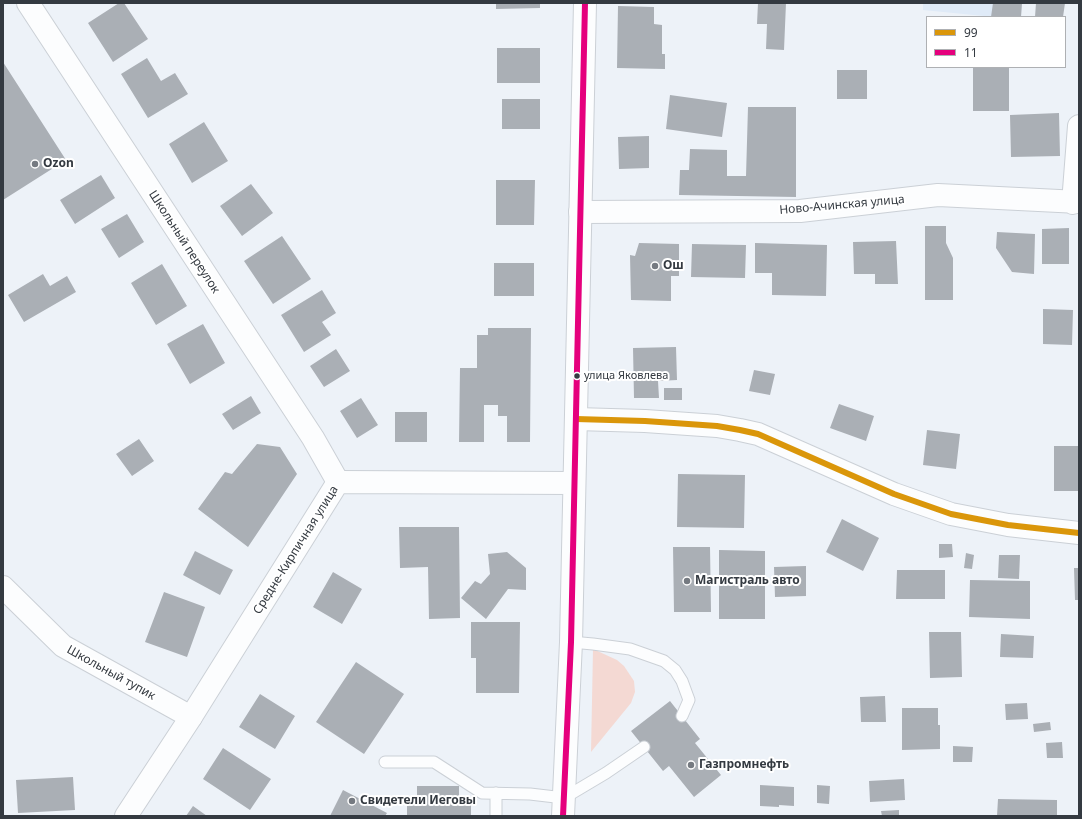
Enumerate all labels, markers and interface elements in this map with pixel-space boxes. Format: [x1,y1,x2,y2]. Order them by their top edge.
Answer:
legend [926,16,1066,68]
text: 99 [964,24,978,41]
text: 11 [964,44,978,61]
place label: Ozon [43,157,74,171]
marker: Ozon [30,159,40,169]
street label: Школьный переулок [145,188,223,296]
street label: Ново-Ачинская улица [779,192,905,218]
place label: Ош [663,259,684,273]
marker: Ош [650,261,660,271]
place label: улица Яковлева [584,369,668,383]
marker: улица Яковлева [572,371,582,381]
street label: Средне-Кирпичная улица [250,483,342,617]
place label: Магистраль авто [695,574,800,588]
marker: Магистраль авто [682,576,692,586]
street label: Школьный тупик [64,643,158,703]
place label: Газпромнефть [699,758,789,772]
marker: Газпромнефть [686,760,696,770]
place label: Свидетели Иеговы [360,794,476,808]
marker: Свидетели Иеговы [347,796,357,806]

